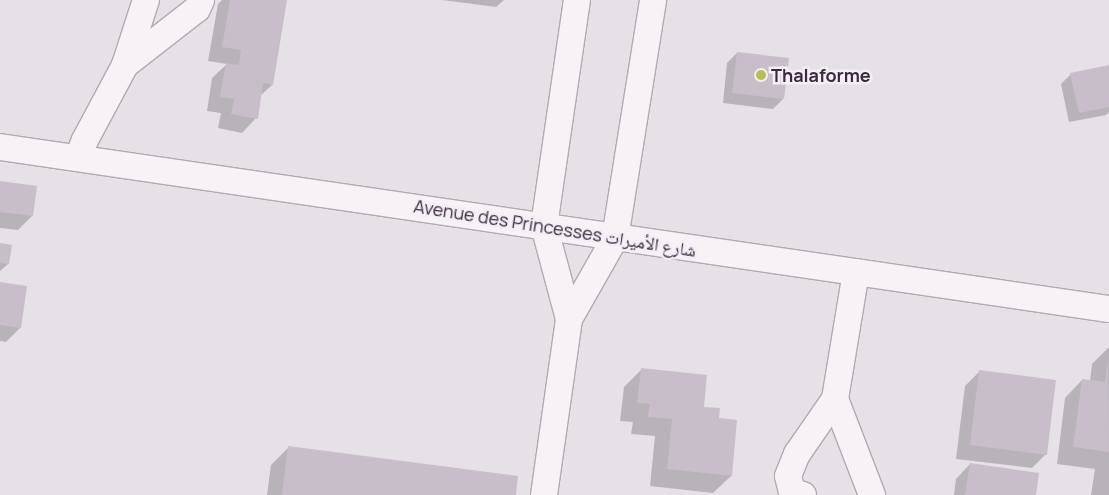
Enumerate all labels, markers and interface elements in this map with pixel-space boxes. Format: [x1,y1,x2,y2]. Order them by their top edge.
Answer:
place label: Thalaforme [771,64,871,86]
marker: Thalaforme [755,69,767,81]
street label: Avenue des Princesses شارع الأميرات [412,195,698,261]

